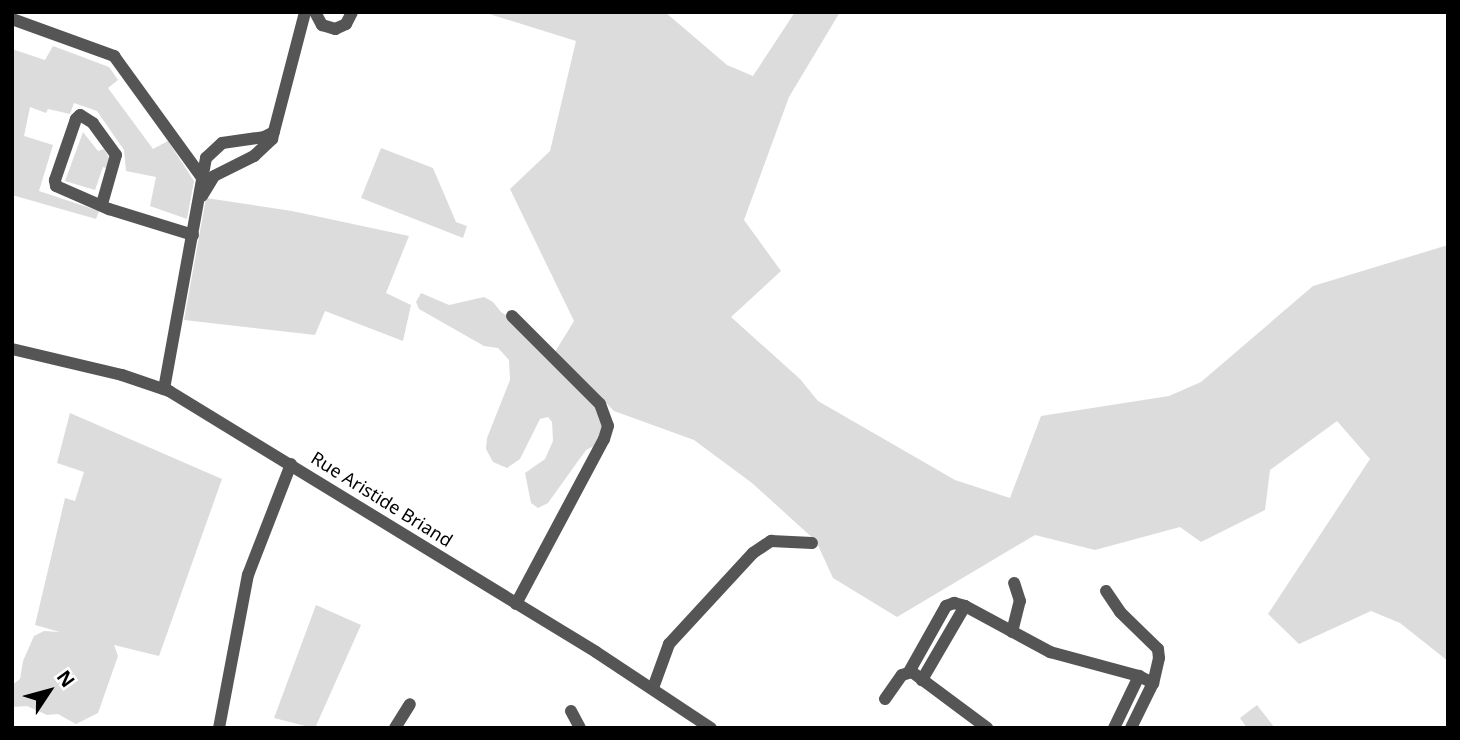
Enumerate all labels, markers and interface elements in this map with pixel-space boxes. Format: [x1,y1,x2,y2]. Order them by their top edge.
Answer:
street label: Rue Aristide Briand [307,447,457,551]
north arrow [14,656,84,726]
text: N [51,665,81,693]

